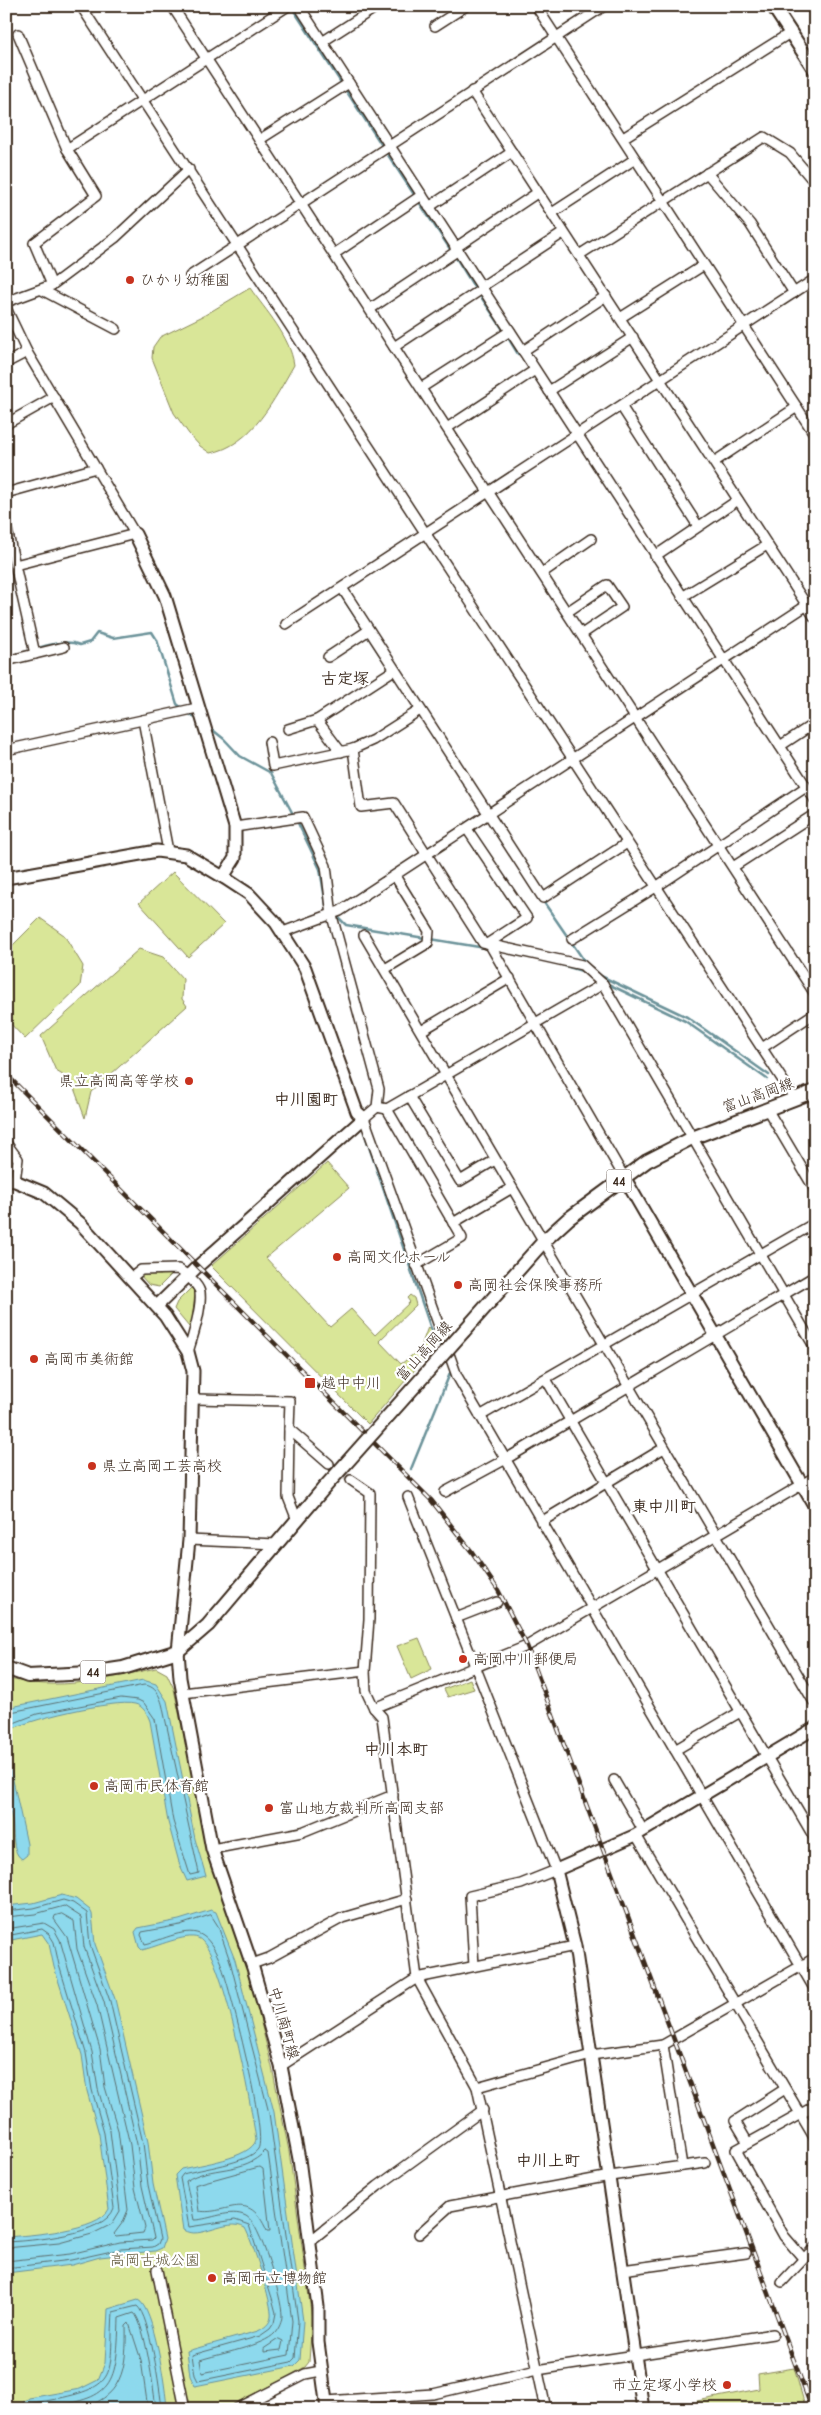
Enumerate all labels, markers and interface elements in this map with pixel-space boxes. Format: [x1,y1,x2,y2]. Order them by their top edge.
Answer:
place label: ひかり幼稚園 [140,271,230,289]
marker: ひかり幼稚園 [124,274,136,286]
district label: 古定塚 [321,670,369,688]
place label: 県立高岡高等学校 [59,1072,179,1090]
street label: 富山高岡線 [720,1074,796,1116]
marker: 県立高岡高等学校 [183,1075,195,1087]
district label: 中川園町 [274,1091,338,1109]
road number: 44 [606,1170,632,1192]
place label: 高岡文化ホール [347,1248,451,1266]
marker: 高岡文化ホール [331,1251,343,1263]
place label: 高岡社会保険事務所 [468,1276,603,1294]
marker: 高岡社会保険事務所 [452,1279,464,1291]
street label: 富山高岡線 [392,1317,456,1385]
place label: 高岡市美術館 [44,1350,134,1368]
marker: 高岡市美術館 [28,1353,40,1365]
place label: 越中中川 [321,1374,381,1392]
marker: 越中中川 [303,1376,317,1390]
place label: 県立高岡工芸高校 [102,1457,222,1475]
marker: 県立高岡工芸高校 [86,1460,98,1472]
district label: 東中川町 [632,1498,696,1516]
place label: 高岡中川郵便局 [473,1650,578,1668]
marker: 高岡中川郵便局 [457,1653,469,1665]
road number: 44 [80,1660,106,1684]
district label: 中川本町 [364,1741,428,1759]
place label: 高岡市民体育館 [104,1777,209,1795]
marker: 高岡市民体育館 [88,1780,100,1792]
place label: 富山地方裁判所高岡支部 [279,1799,444,1817]
marker: 富山地方裁判所高岡支部 [263,1802,275,1814]
street label: 中川南町線 [265,1984,303,2062]
district label: 中川上町 [516,2152,580,2170]
park label: 高岡古城公園 [110,2251,200,2269]
place label: 高岡市立博物館 [222,2269,327,2287]
marker: 高岡市立博物館 [206,2272,218,2284]
place label: 市立定塚小学校 [612,2376,717,2394]
marker: 市立定塚小学校 [721,2379,733,2391]

